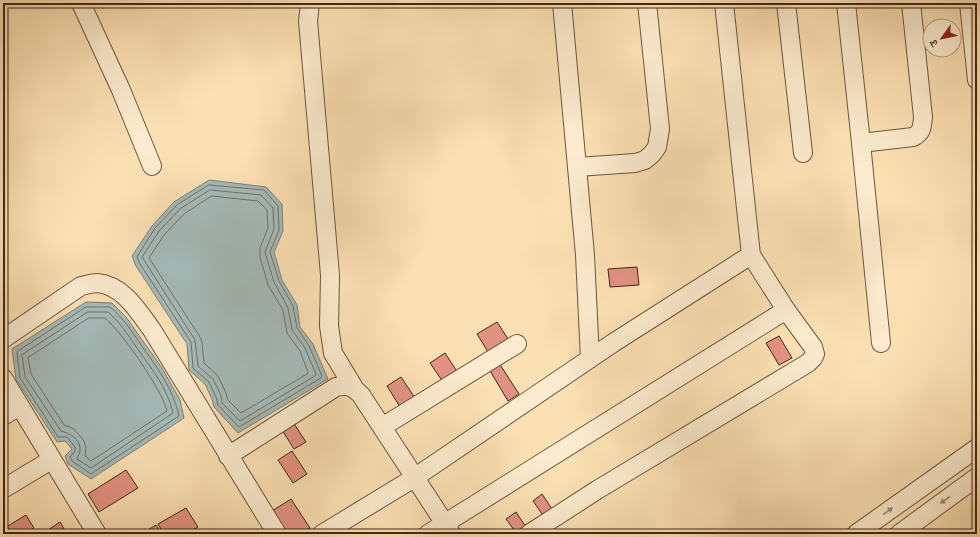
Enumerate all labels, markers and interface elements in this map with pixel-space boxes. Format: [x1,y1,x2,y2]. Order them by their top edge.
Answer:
north arrow [922,18,962,58]
text: उ [926,36,942,50]
one-way arrow [940,496,951,504]
one-way arrow [882,507,893,515]

